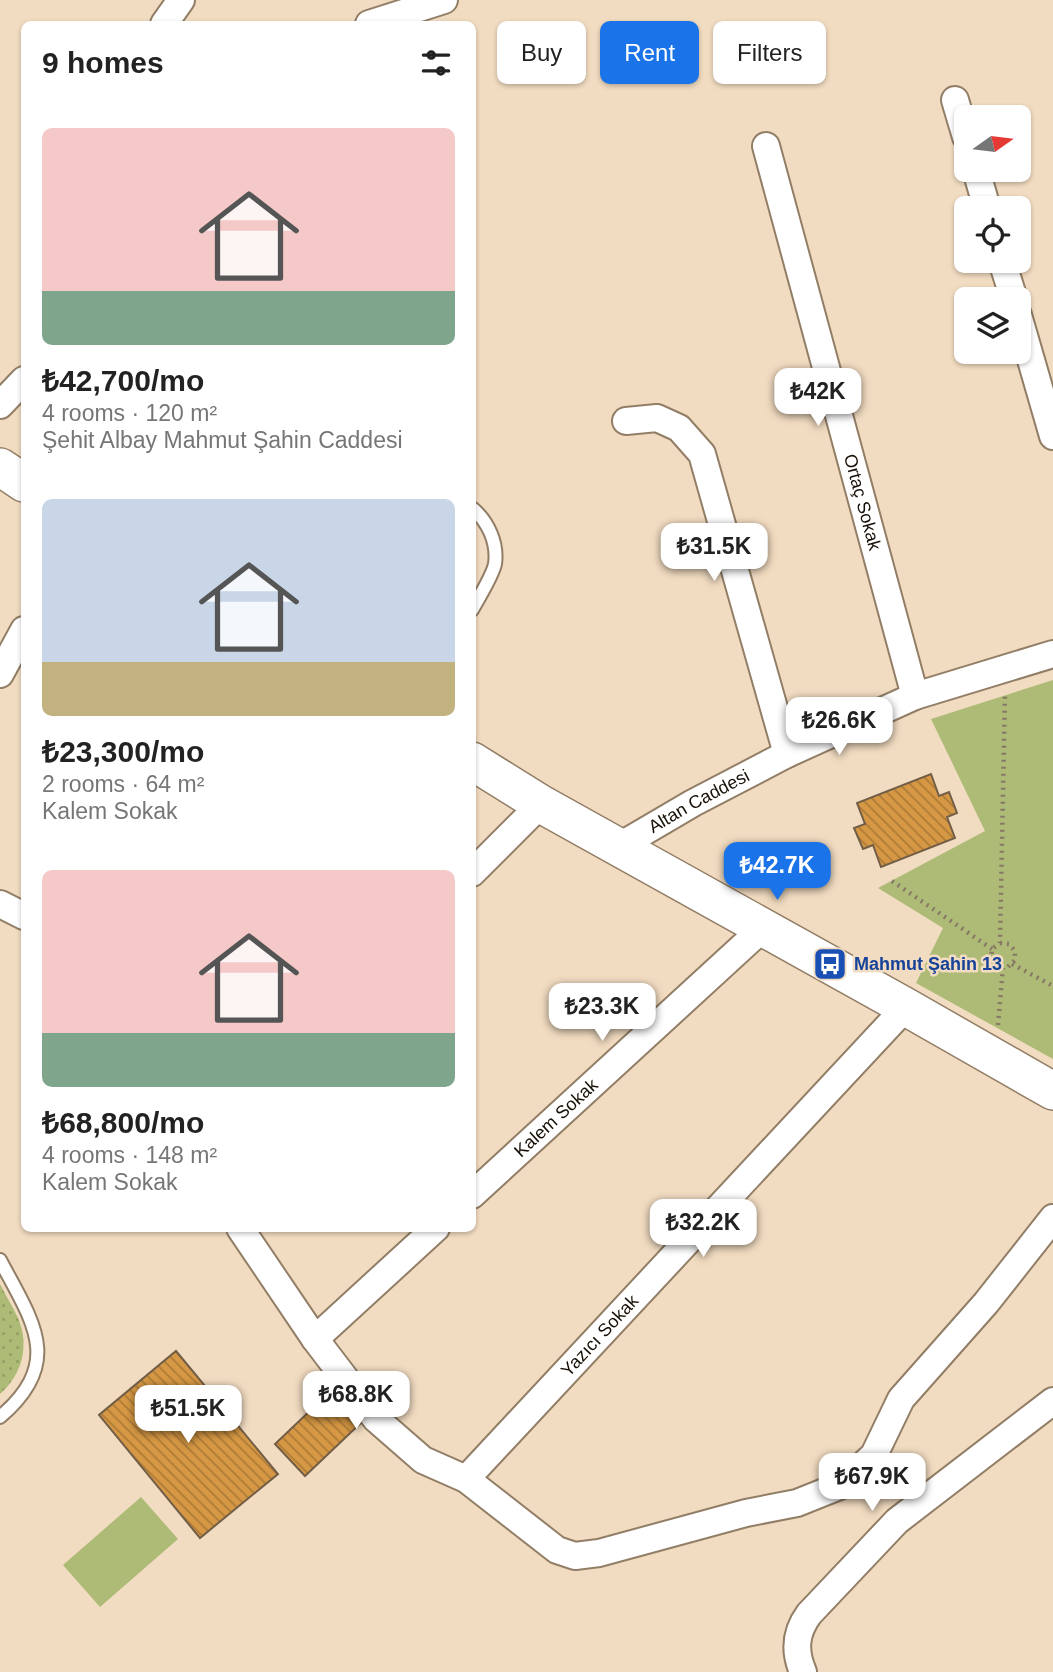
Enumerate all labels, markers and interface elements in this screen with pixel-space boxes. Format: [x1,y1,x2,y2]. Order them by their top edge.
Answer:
chip: Buy [497,21,586,84]
chip: Rent [600,21,699,84]
chip: Filters [713,21,826,84]
icon: filters [417,44,455,82]
text: 9 homes [42,46,164,79]
north arrow [954,105,1031,182]
map controls [954,105,1031,364]
icon: home [186,173,312,299]
button: locate [954,196,1031,273]
button: layers [954,287,1031,364]
text: ₺42,700/mo [42,364,204,397]
pin: ₺42K [777,368,859,428]
text: ₺42K [790,378,846,404]
text: 4 rooms · 120 m² [42,400,217,426]
text: Şehit Albay Mahmut Şahin Caddesi [42,427,403,453]
street label: Ortaç Sokak [840,452,885,554]
pin: ₺31.5K [657,524,771,583]
text: ₺31.5K [677,533,751,559]
icon: home [186,544,312,670]
pin: ₺26.6K [782,698,896,757]
text: ₺26.6K [802,707,876,733]
text: ₺23,300/mo [42,735,204,768]
street label: Altan Caddesi [645,765,753,837]
text: 2 rooms · 64 m² [42,771,204,797]
text: Kalem Sokak [42,798,178,824]
pin: ₺42.7K [720,842,834,902]
text: ₺42.7K [740,852,814,878]
icon: home [186,915,312,1041]
bus stop icon: Mahmut Şahin 13 [811,945,849,983]
place label: Mahmut Şahin 13 [854,954,1002,974]
pin: ₺23.3K [545,984,659,1043]
text: ₺23.3K [565,993,639,1019]
street label: Kalem Sokak [510,1074,603,1161]
text: ₺68,800/mo [42,1106,204,1139]
text: 4 rooms · 148 m² [42,1142,217,1168]
text: Kalem Sokak [42,1169,178,1195]
pin: ₺32.2K [646,1200,760,1259]
text: ₺32.2K [666,1209,740,1235]
street label: Yazıcı Sokak [557,1290,643,1380]
pin: ₺68.8K [299,1372,413,1431]
text: ₺68.8K [319,1381,393,1407]
pin: ₺51.5K [131,1386,245,1445]
text: ₺51.5K [151,1395,225,1421]
pin: ₺67.9K [815,1454,929,1513]
text: ₺67.9K [835,1463,909,1489]

